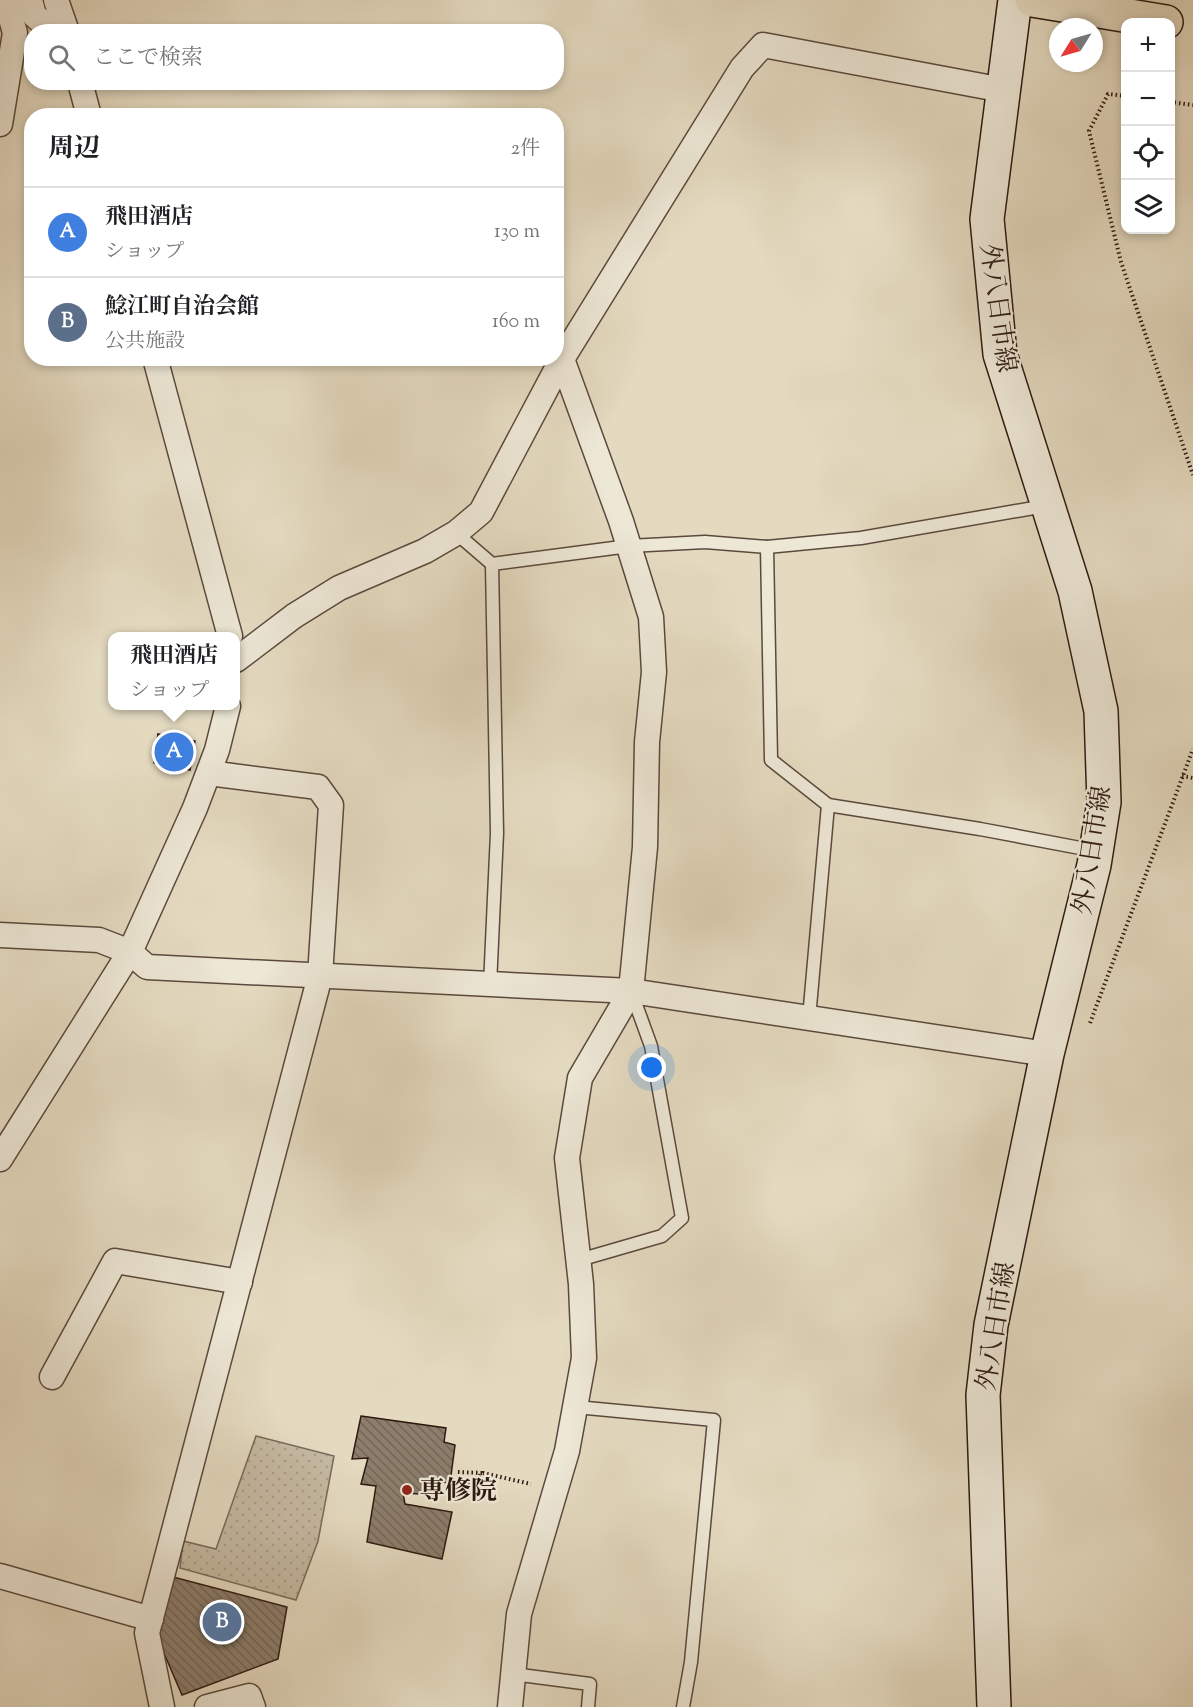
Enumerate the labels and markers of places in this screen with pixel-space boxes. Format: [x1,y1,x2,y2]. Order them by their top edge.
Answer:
pin: A [154,730,194,774]
place label: 専修院 [419,1474,497,1511]
marker: 専修院 [400,1483,414,1497]
pin: B [202,1600,242,1644]

